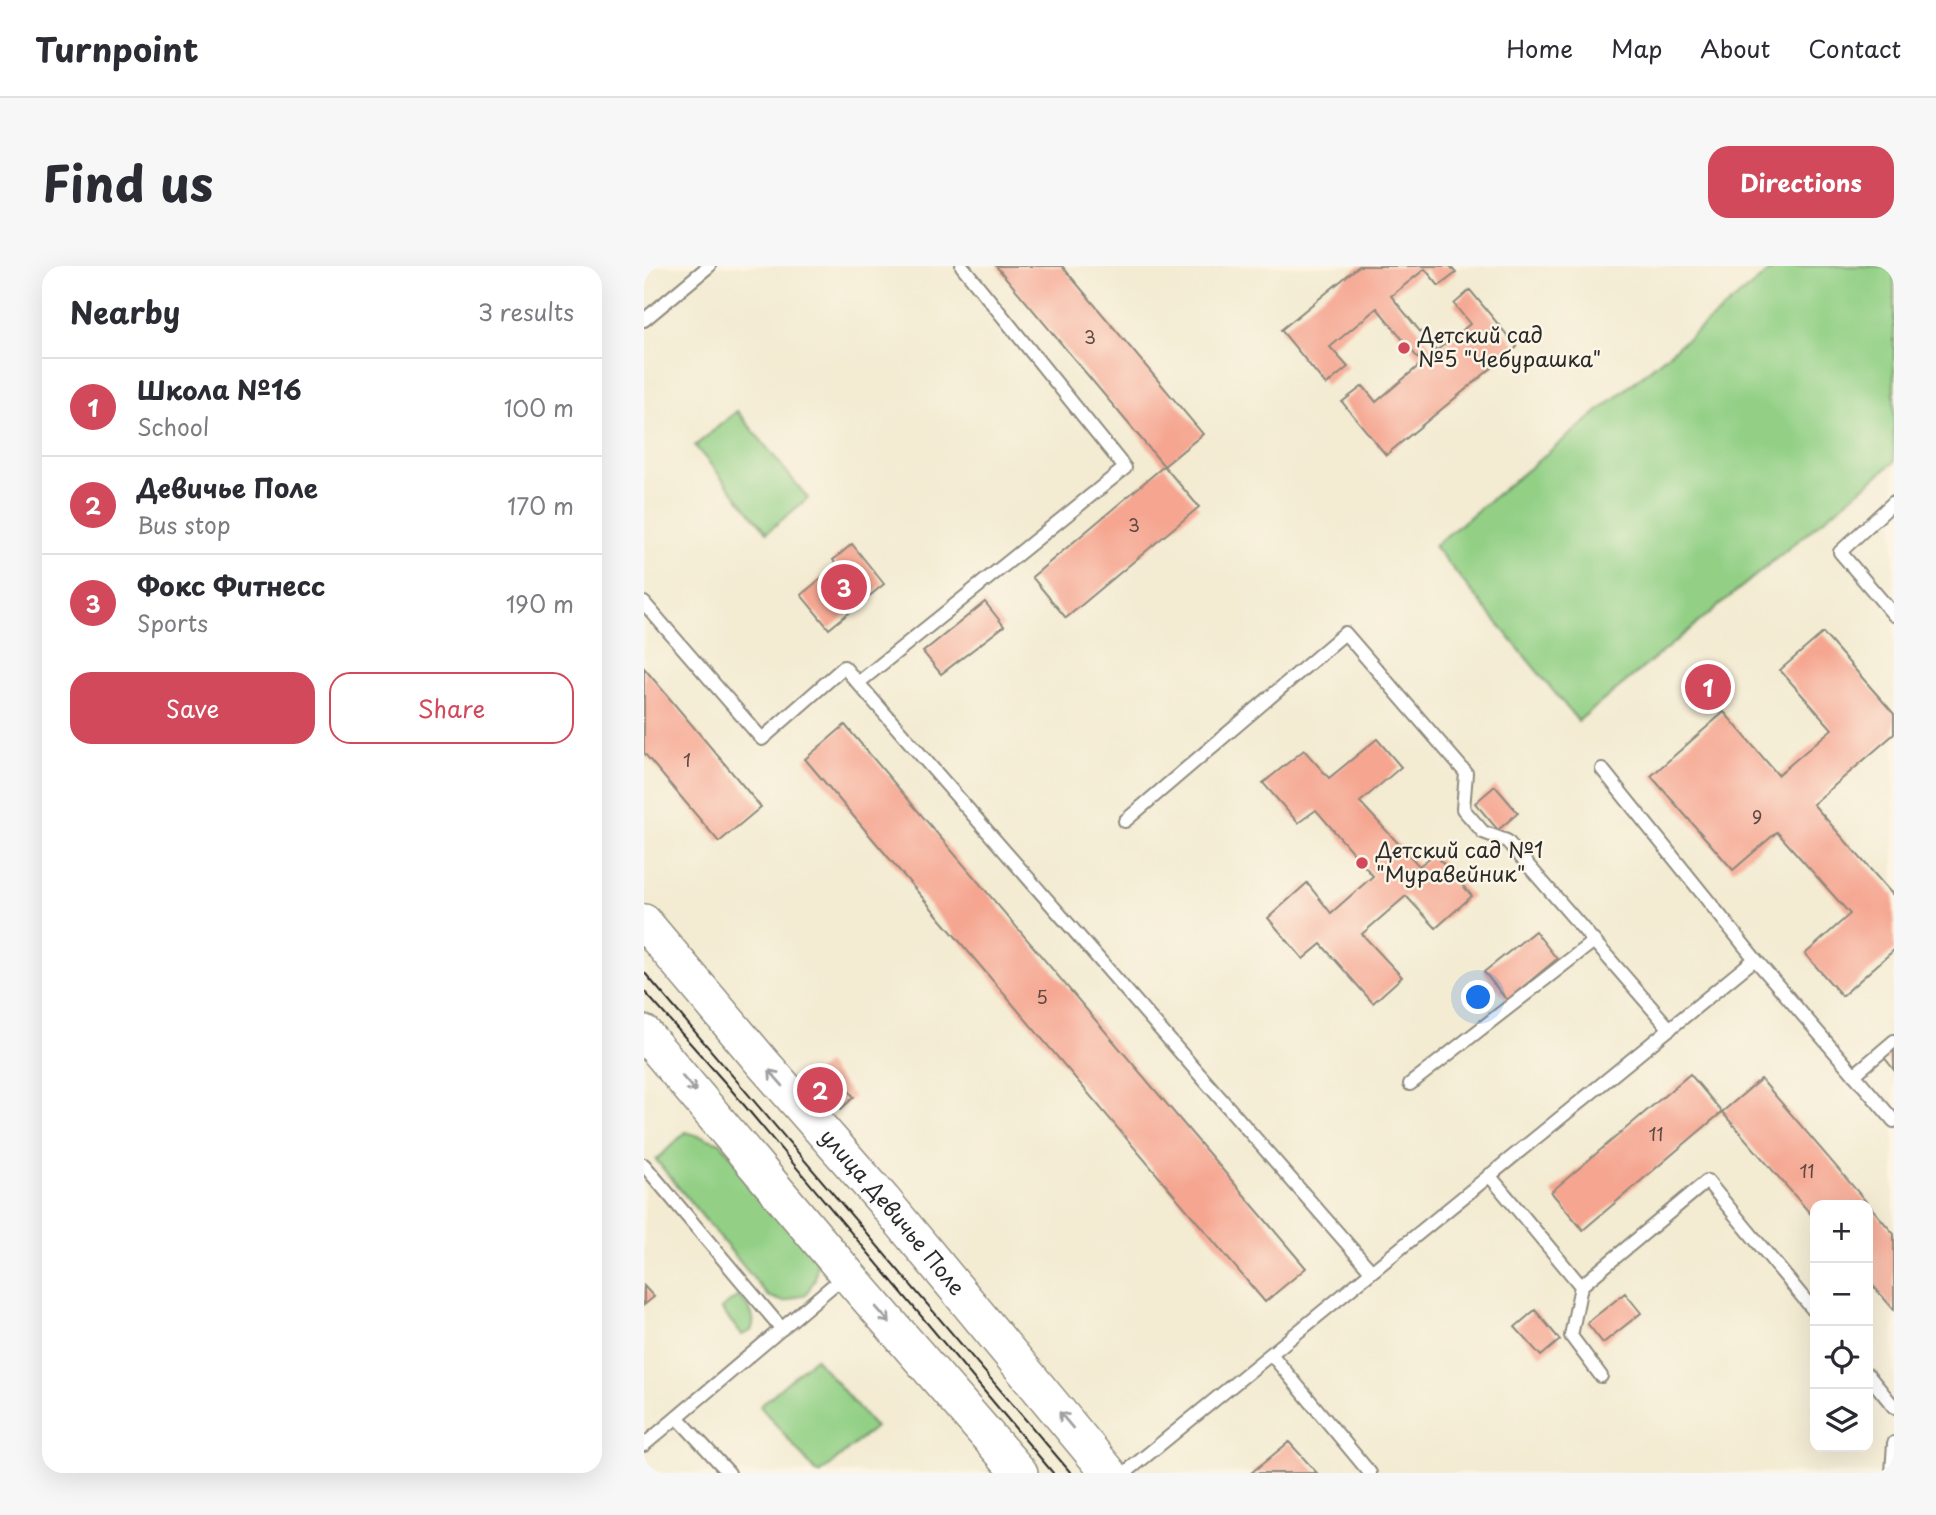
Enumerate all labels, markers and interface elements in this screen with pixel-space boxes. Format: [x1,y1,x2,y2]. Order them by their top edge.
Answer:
text: Turnpoint [35,23,199,73]
text: Home [1506,30,1573,66]
text: Map [1611,30,1662,66]
text: About [1700,30,1770,66]
text: Contact [1808,30,1901,66]
text: Find us [42,145,213,219]
button: Directions [1708,146,1894,218]
text: Nearby [70,289,180,334]
text: 3 results [478,294,574,329]
place label: Детский сад №5 "Чебурашка" [1417,318,1601,374]
house number: 3 [1084,323,1096,350]
marker: Детский сад №5 "Чебурашка" [1396,340,1412,356]
text: Школа №16 [137,370,302,409]
text: 1 [88,390,99,425]
text: 100 m [504,390,574,425]
text: School [137,409,209,444]
text: Девичье Поле [137,468,318,507]
text: 2 [85,488,101,523]
text: 170 m [507,488,574,523]
text: Bus stop [137,507,231,542]
house number: 3 [1128,511,1140,538]
pin: 3 [821,561,867,613]
text: Фокс Фитнесс [137,566,325,605]
text: 3 [85,586,101,621]
text: 190 m [506,586,574,621]
text: Sports [137,605,208,640]
pin: 1 [1685,661,1731,713]
button: Save [70,672,315,744]
button: Share [329,672,574,744]
house number: 1 [683,746,691,773]
house number: 9 [1752,803,1762,830]
place label: Детский сад №1 "Муравейник" [1375,833,1543,889]
marker: Детский сад №1 "Муравейник" [1354,855,1370,871]
your location [1461,980,1495,1014]
house number: 5 [1036,983,1048,1010]
pin: 2 [797,1064,843,1116]
one-way arrow [768,1070,784,1088]
one-way arrow [681,1075,697,1093]
house number: 11 [1648,1120,1664,1147]
street label: улица Девичье Поле [813,1121,974,1302]
house number: 11 [1799,1157,1815,1184]
map controls [1810,1200,1873,1452]
button: + [1810,1200,1873,1263]
button: − [1810,1263,1873,1326]
one-way arrow [874,1305,890,1323]
button: locate [1810,1326,1873,1389]
button: layers [1810,1389,1873,1452]
one-way arrow [1058,1412,1073,1430]

